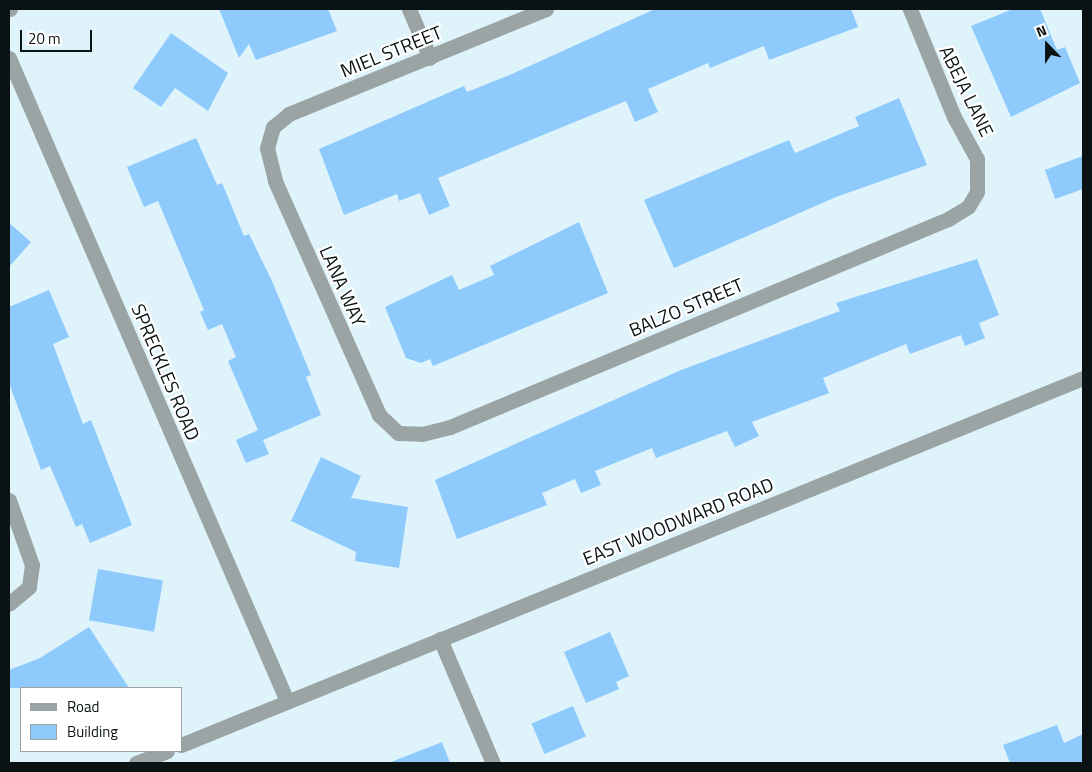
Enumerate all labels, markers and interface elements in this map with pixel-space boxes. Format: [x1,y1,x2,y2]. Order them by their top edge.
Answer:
text: N [1033,19,1050,42]
scale bar [22,20,95,52]
street label: MIEL STREET [337,20,445,82]
north arrow [1022,20,1072,70]
text: 20 m [28,27,61,50]
street label: ABEJA LANE [935,42,999,140]
street label: LANA WAY [315,242,371,330]
street label: BALZO STREET [626,273,746,341]
street label: SPRECKLES ROAD [127,300,205,444]
street label: EAST WOODWARD ROAD [579,472,777,570]
legend [20,687,182,752]
text: Road [67,695,99,718]
text: Building [67,720,118,743]

